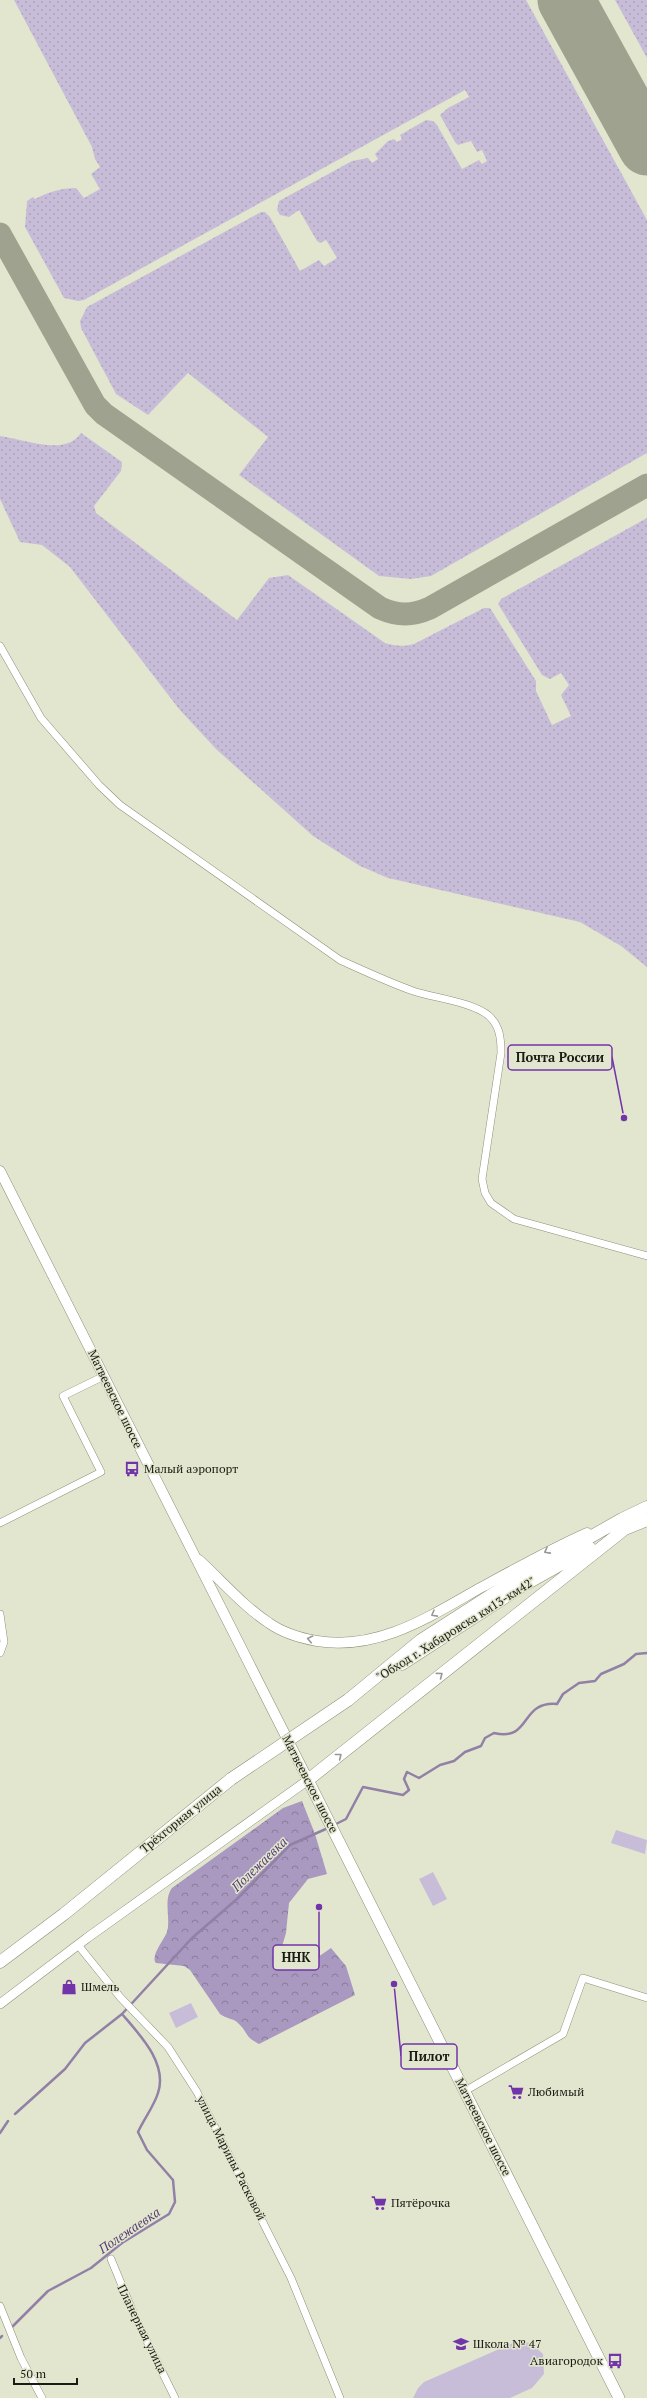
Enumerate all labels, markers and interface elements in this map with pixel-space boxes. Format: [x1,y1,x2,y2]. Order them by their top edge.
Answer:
callout: Почта России [508,1045,612,1070]
text: Почта России [516,1048,605,1066]
street label: Матвеевское шоссе [85,1347,146,1451]
bus stop icon: Малый аэропорт [123,1460,141,1478]
place label: Малый аэропорт [144,1461,238,1476]
one-way arrow [544,1546,552,1554]
street label: "Обход г. Хабаровска км13-км42" [373,1573,538,1684]
one-way arrow [431,1609,438,1617]
one-way arrow [307,1636,313,1644]
one-way arrow [436,1673,443,1680]
street label: Матвеевское шоссе [279,1732,342,1835]
one-way arrow [334,1754,341,1761]
street label: Трёхгорная улица [137,1781,224,1856]
water label: Полежаевка [227,1833,291,1896]
callout: ННК [273,1945,319,1970]
text: ННК [281,1948,311,1966]
shop icon: Шмель [60,1978,78,1996]
place label: Шмель [81,1979,119,1994]
callout: Пилот [401,2044,457,2069]
text: Пилот [409,2047,449,2065]
street label: Матвеевское шоссе [452,2075,515,2178]
supermarket icon: Любимый [507,2083,525,2101]
place label: Любимый [527,2084,584,2099]
street label: улица Марины Расковой [193,2092,269,2223]
supermarket icon: Пятёрочка [370,2194,388,2212]
place label: Пятёрочка [391,2195,450,2210]
water label: Полежаевка [94,2203,163,2258]
street label: Планерная улица [114,2282,170,2376]
school or university icon: Школа № 47 [452,2335,470,2353]
place label: Школа № 47 [473,2336,542,2351]
bus stop icon: Авиагородок [606,2352,624,2370]
place label: Авиагородок [530,2353,603,2368]
scale bar [14,2360,77,2386]
text: 50 m [20,2366,47,2381]

